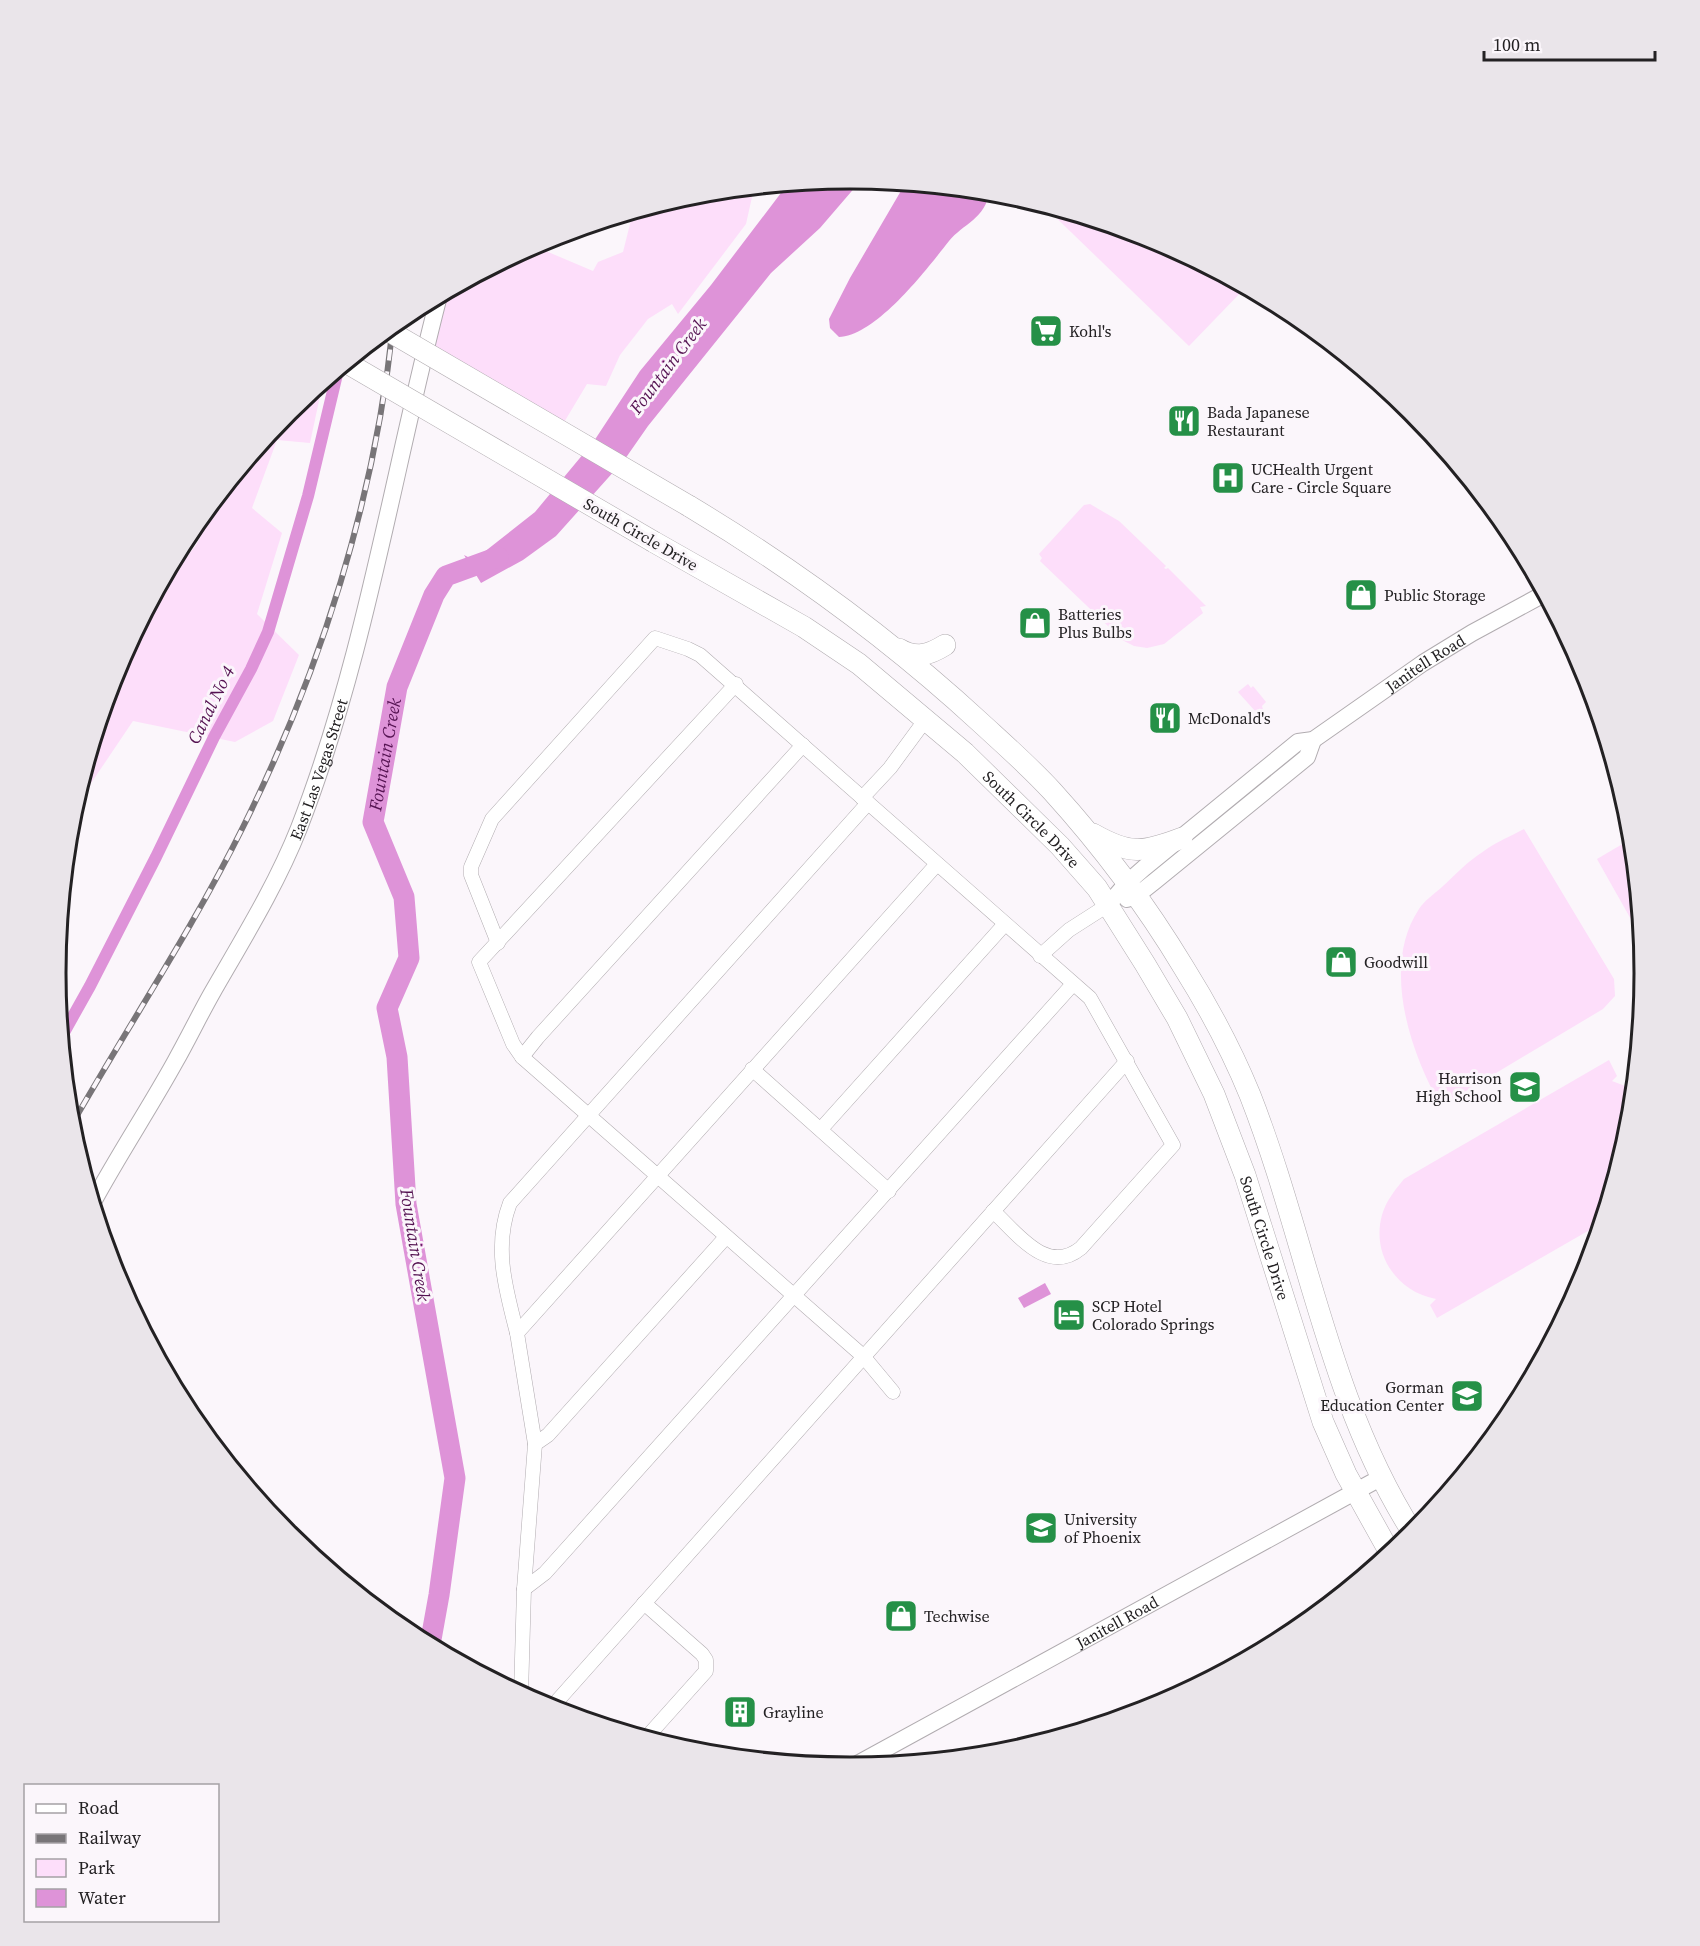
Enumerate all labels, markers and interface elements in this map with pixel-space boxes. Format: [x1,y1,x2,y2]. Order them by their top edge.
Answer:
scale bar [1484,24,1655,62]
text: 100 m [1493,32,1540,57]
water label: Fountain Creek [623,312,712,420]
supermarket icon: Kohl's [1028,313,1064,349]
place label: Kohl's [1069,320,1111,342]
place label: Bada Japanese Restaurant [1207,401,1310,441]
restaurant icon: Bada Japanese Restaurant [1166,403,1202,439]
place label: UCHealth Urgent Care - Circle Square [1251,458,1391,498]
hospital icon: UCHealth Urgent Care - Circle Square [1210,460,1246,496]
street label: South Circle Drive [580,492,702,576]
shop icon: Public Storage [1343,577,1379,613]
place label: Public Storage [1384,584,1486,606]
place label: Batteries Plus Bulbs [1058,603,1132,643]
shop icon: Batteries Plus Bulbs [1017,605,1053,641]
street label: Janitell Road [1380,629,1469,698]
water label: Canal No 4 [181,662,240,748]
street label: East Las Vegas Street [284,696,353,843]
water label: Fountain Creek [362,696,407,814]
restaurant icon: McDonald's [1147,700,1183,736]
place label: McDonald's [1188,707,1271,729]
street label: South Circle Drive [978,766,1085,872]
shop icon: Goodwill [1323,944,1359,980]
place label: Goodwill [1364,951,1428,973]
place label: Harrison High School [1416,1067,1502,1107]
school or university icon: Harrison High School [1507,1069,1543,1105]
street label: South Circle Drive [1235,1173,1295,1303]
water label: Fountain Creek [394,1186,437,1304]
place label: SCP Hotel Colorado Springs [1092,1295,1214,1335]
hotel icon: SCP Hotel Colorado Springs [1051,1297,1087,1333]
place label: Gorman Education Center [1320,1376,1444,1416]
school or university icon: Gorman Education Center [1449,1378,1485,1414]
place label: University of Phoenix [1064,1508,1142,1548]
school or university icon: University of Phoenix [1023,1510,1059,1546]
street label: Janitell Road [1071,1591,1162,1654]
shop icon: Techwise [883,1598,919,1634]
place label: Techwise [924,1605,990,1627]
building icon: Grayline [722,1694,758,1730]
place label: Grayline [763,1701,824,1723]
legend [24,1784,219,1922]
text: Road [78,1795,119,1820]
text: Railway [78,1825,142,1850]
text: Park [78,1855,115,1880]
text: Water [78,1885,126,1910]

